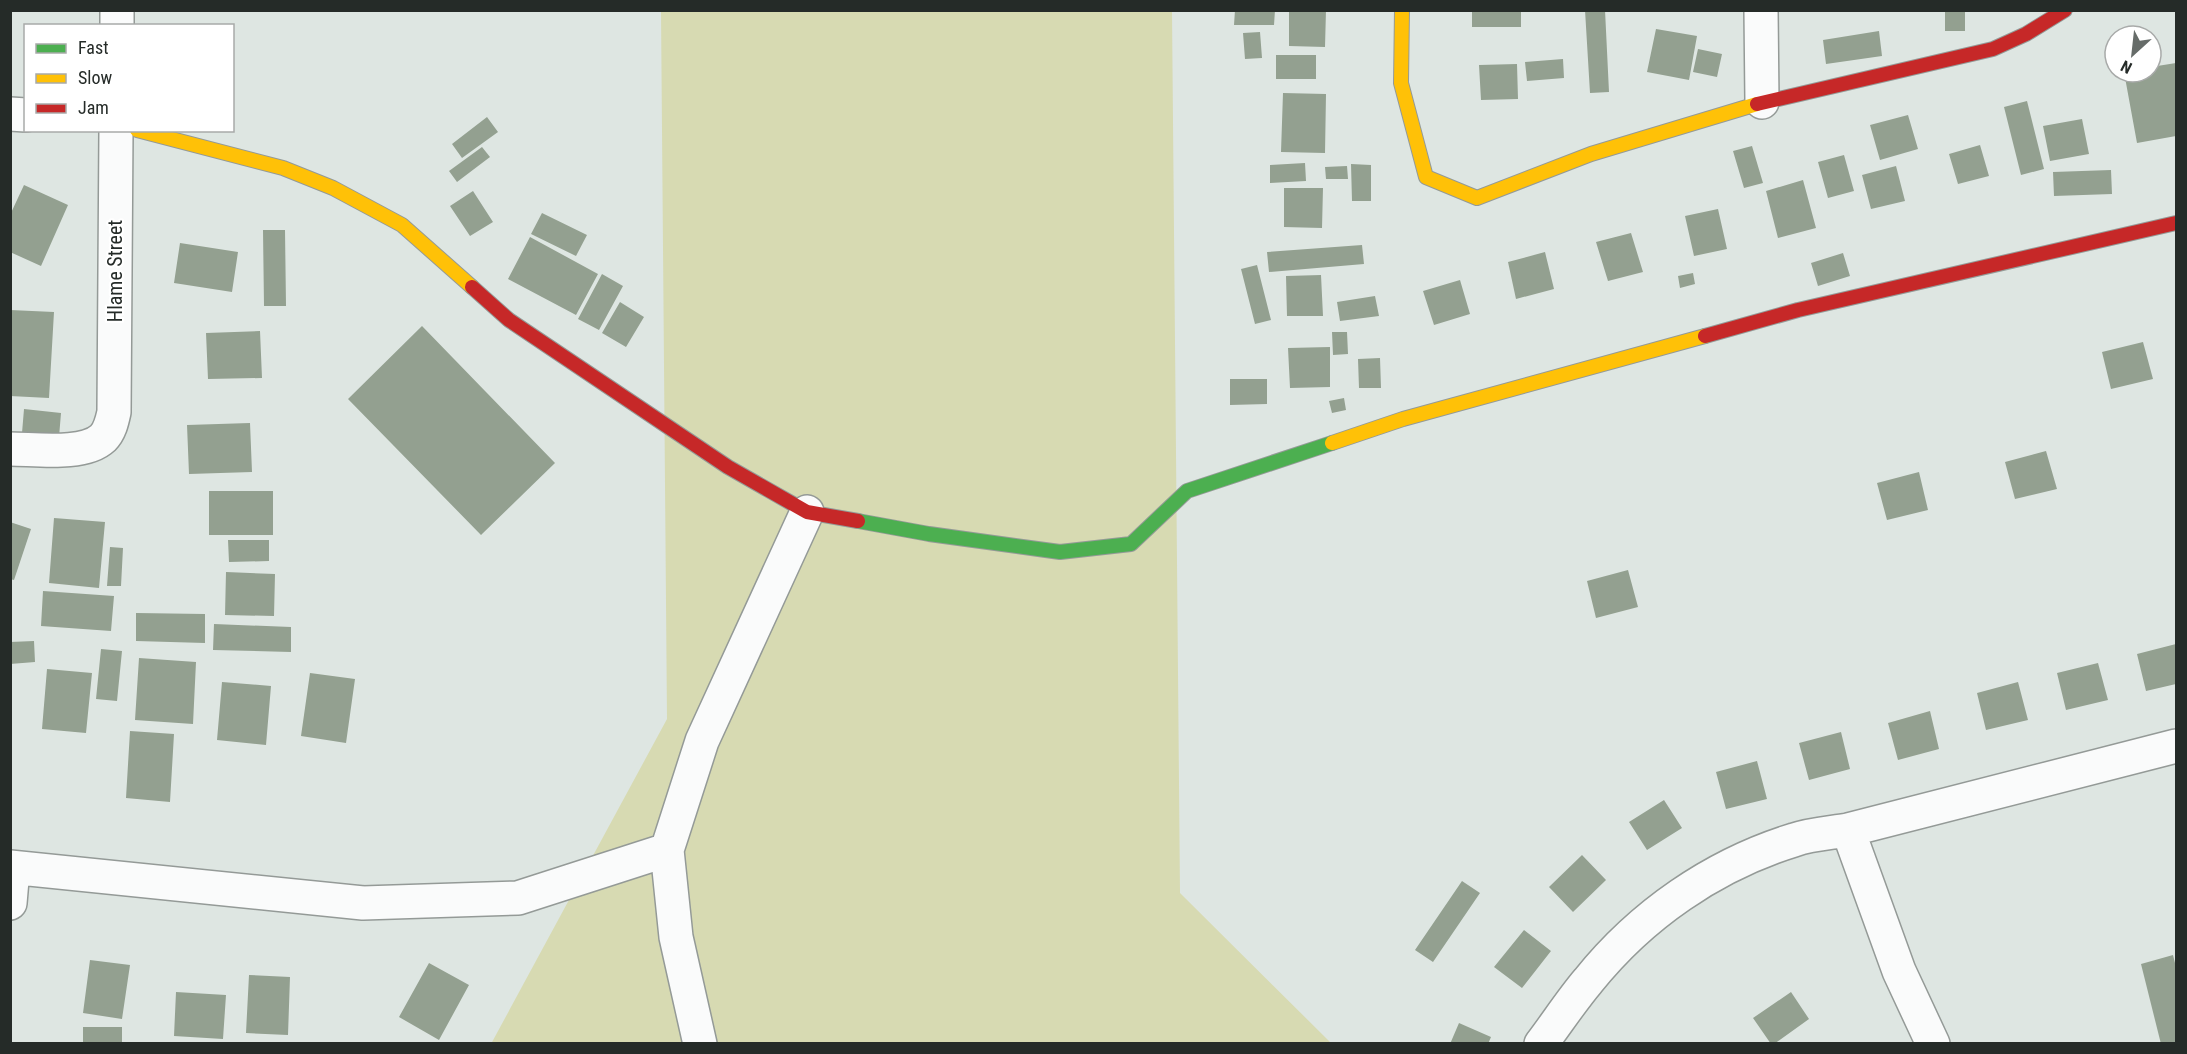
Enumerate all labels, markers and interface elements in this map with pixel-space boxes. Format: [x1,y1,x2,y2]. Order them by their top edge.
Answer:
legend [24,24,234,132]
north arrow [2103,24,2163,84]
text: Fast [78,37,109,58]
text: N [2118,56,2135,78]
text: Slow [78,67,113,88]
text: Jam [78,97,109,118]
street label: Hlame Street [103,220,127,322]

